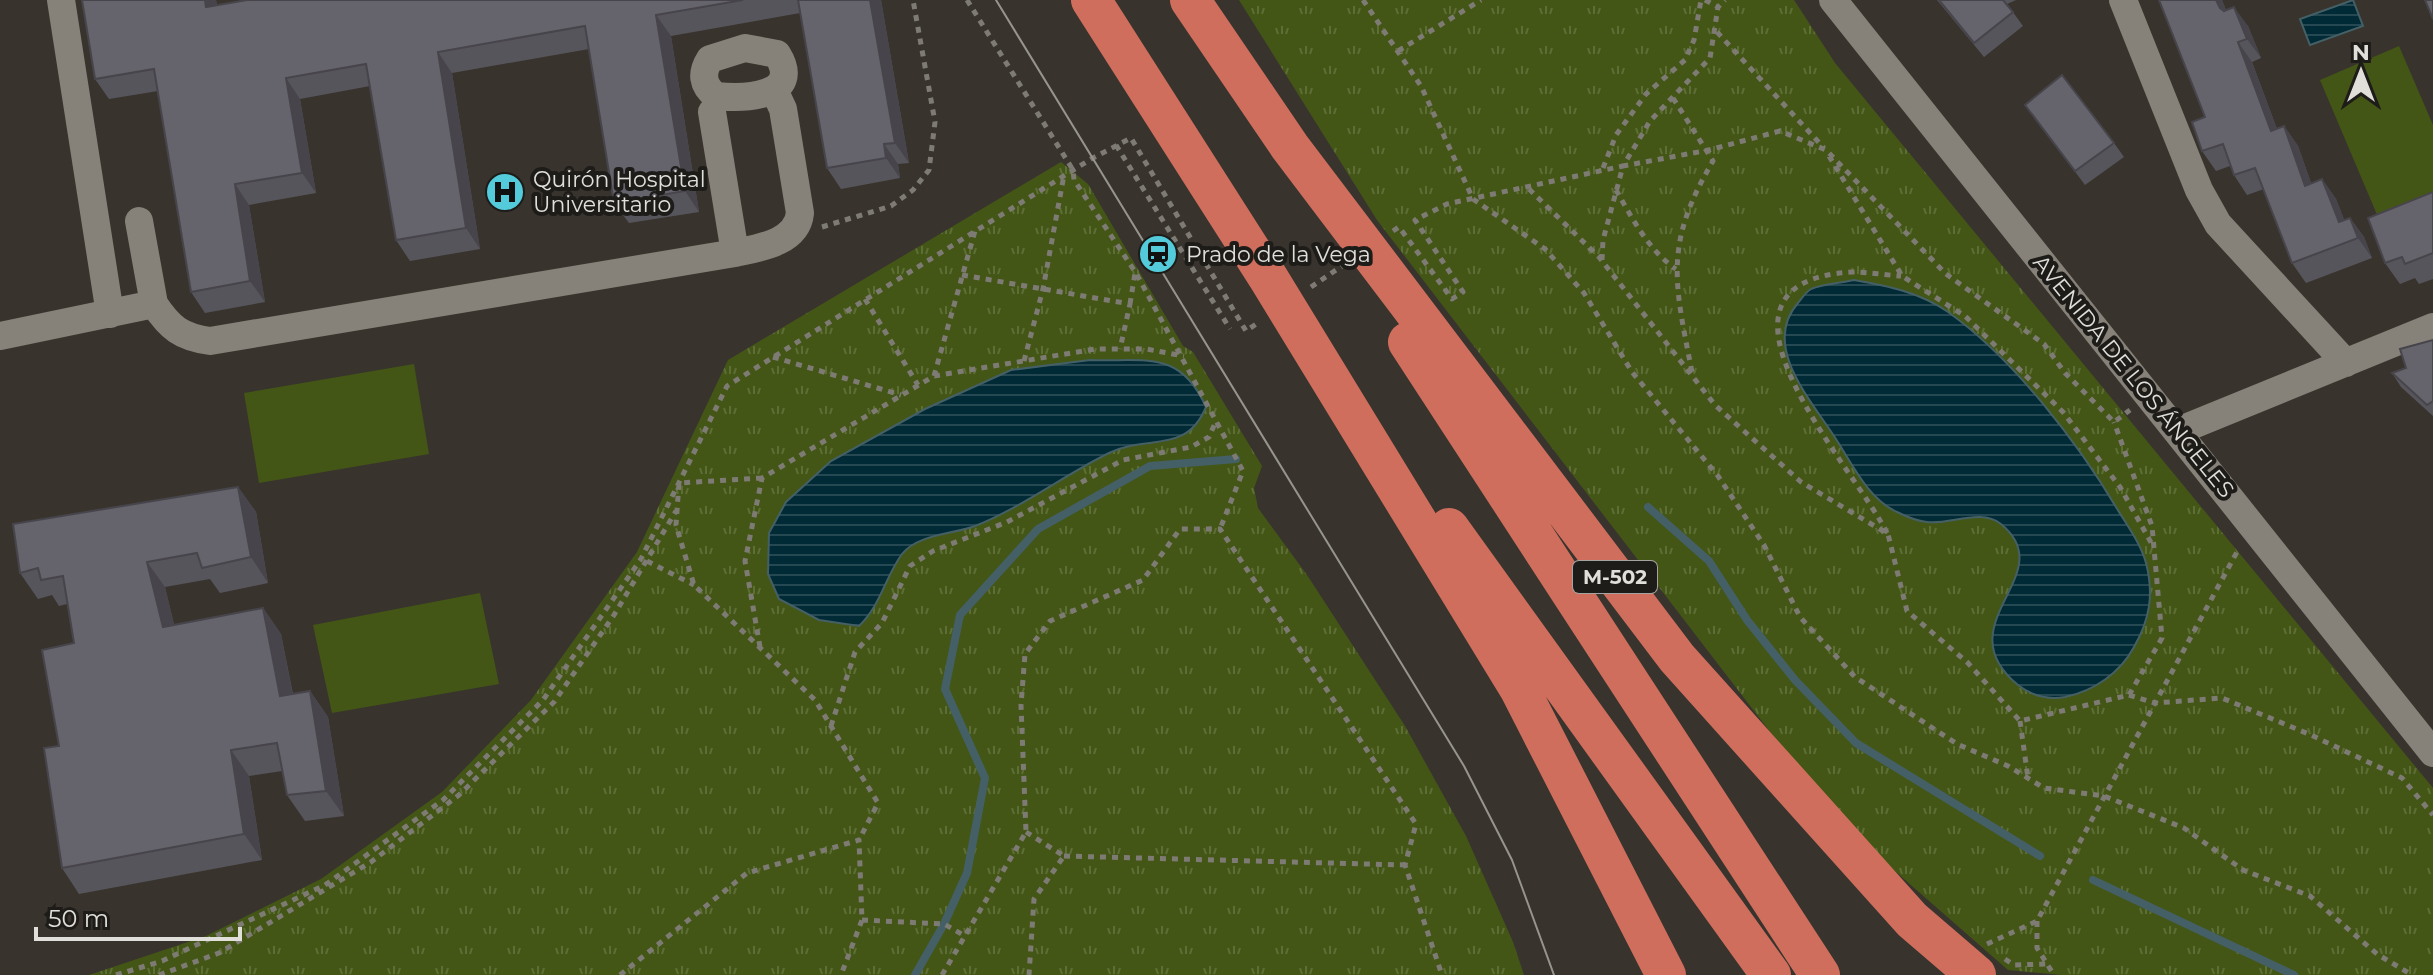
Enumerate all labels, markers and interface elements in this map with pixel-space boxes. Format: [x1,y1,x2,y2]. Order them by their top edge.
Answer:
north arrow [2321,32,2401,112]
text: N [2352,39,2370,66]
place label: Quirón Hospital Universitario [533,166,706,218]
hospital icon: Quirón Hospital Universitario [484,171,526,213]
station icon: Prado de la Vega [1137,233,1179,275]
place label: Prado de la Vega [1186,241,1371,268]
street label: AVENIDA DE LOS ÁNGELES [2027,250,2240,503]
road number: M-502 [1573,561,1657,593]
scale bar [36,891,240,941]
text: 50 m [48,904,109,933]

